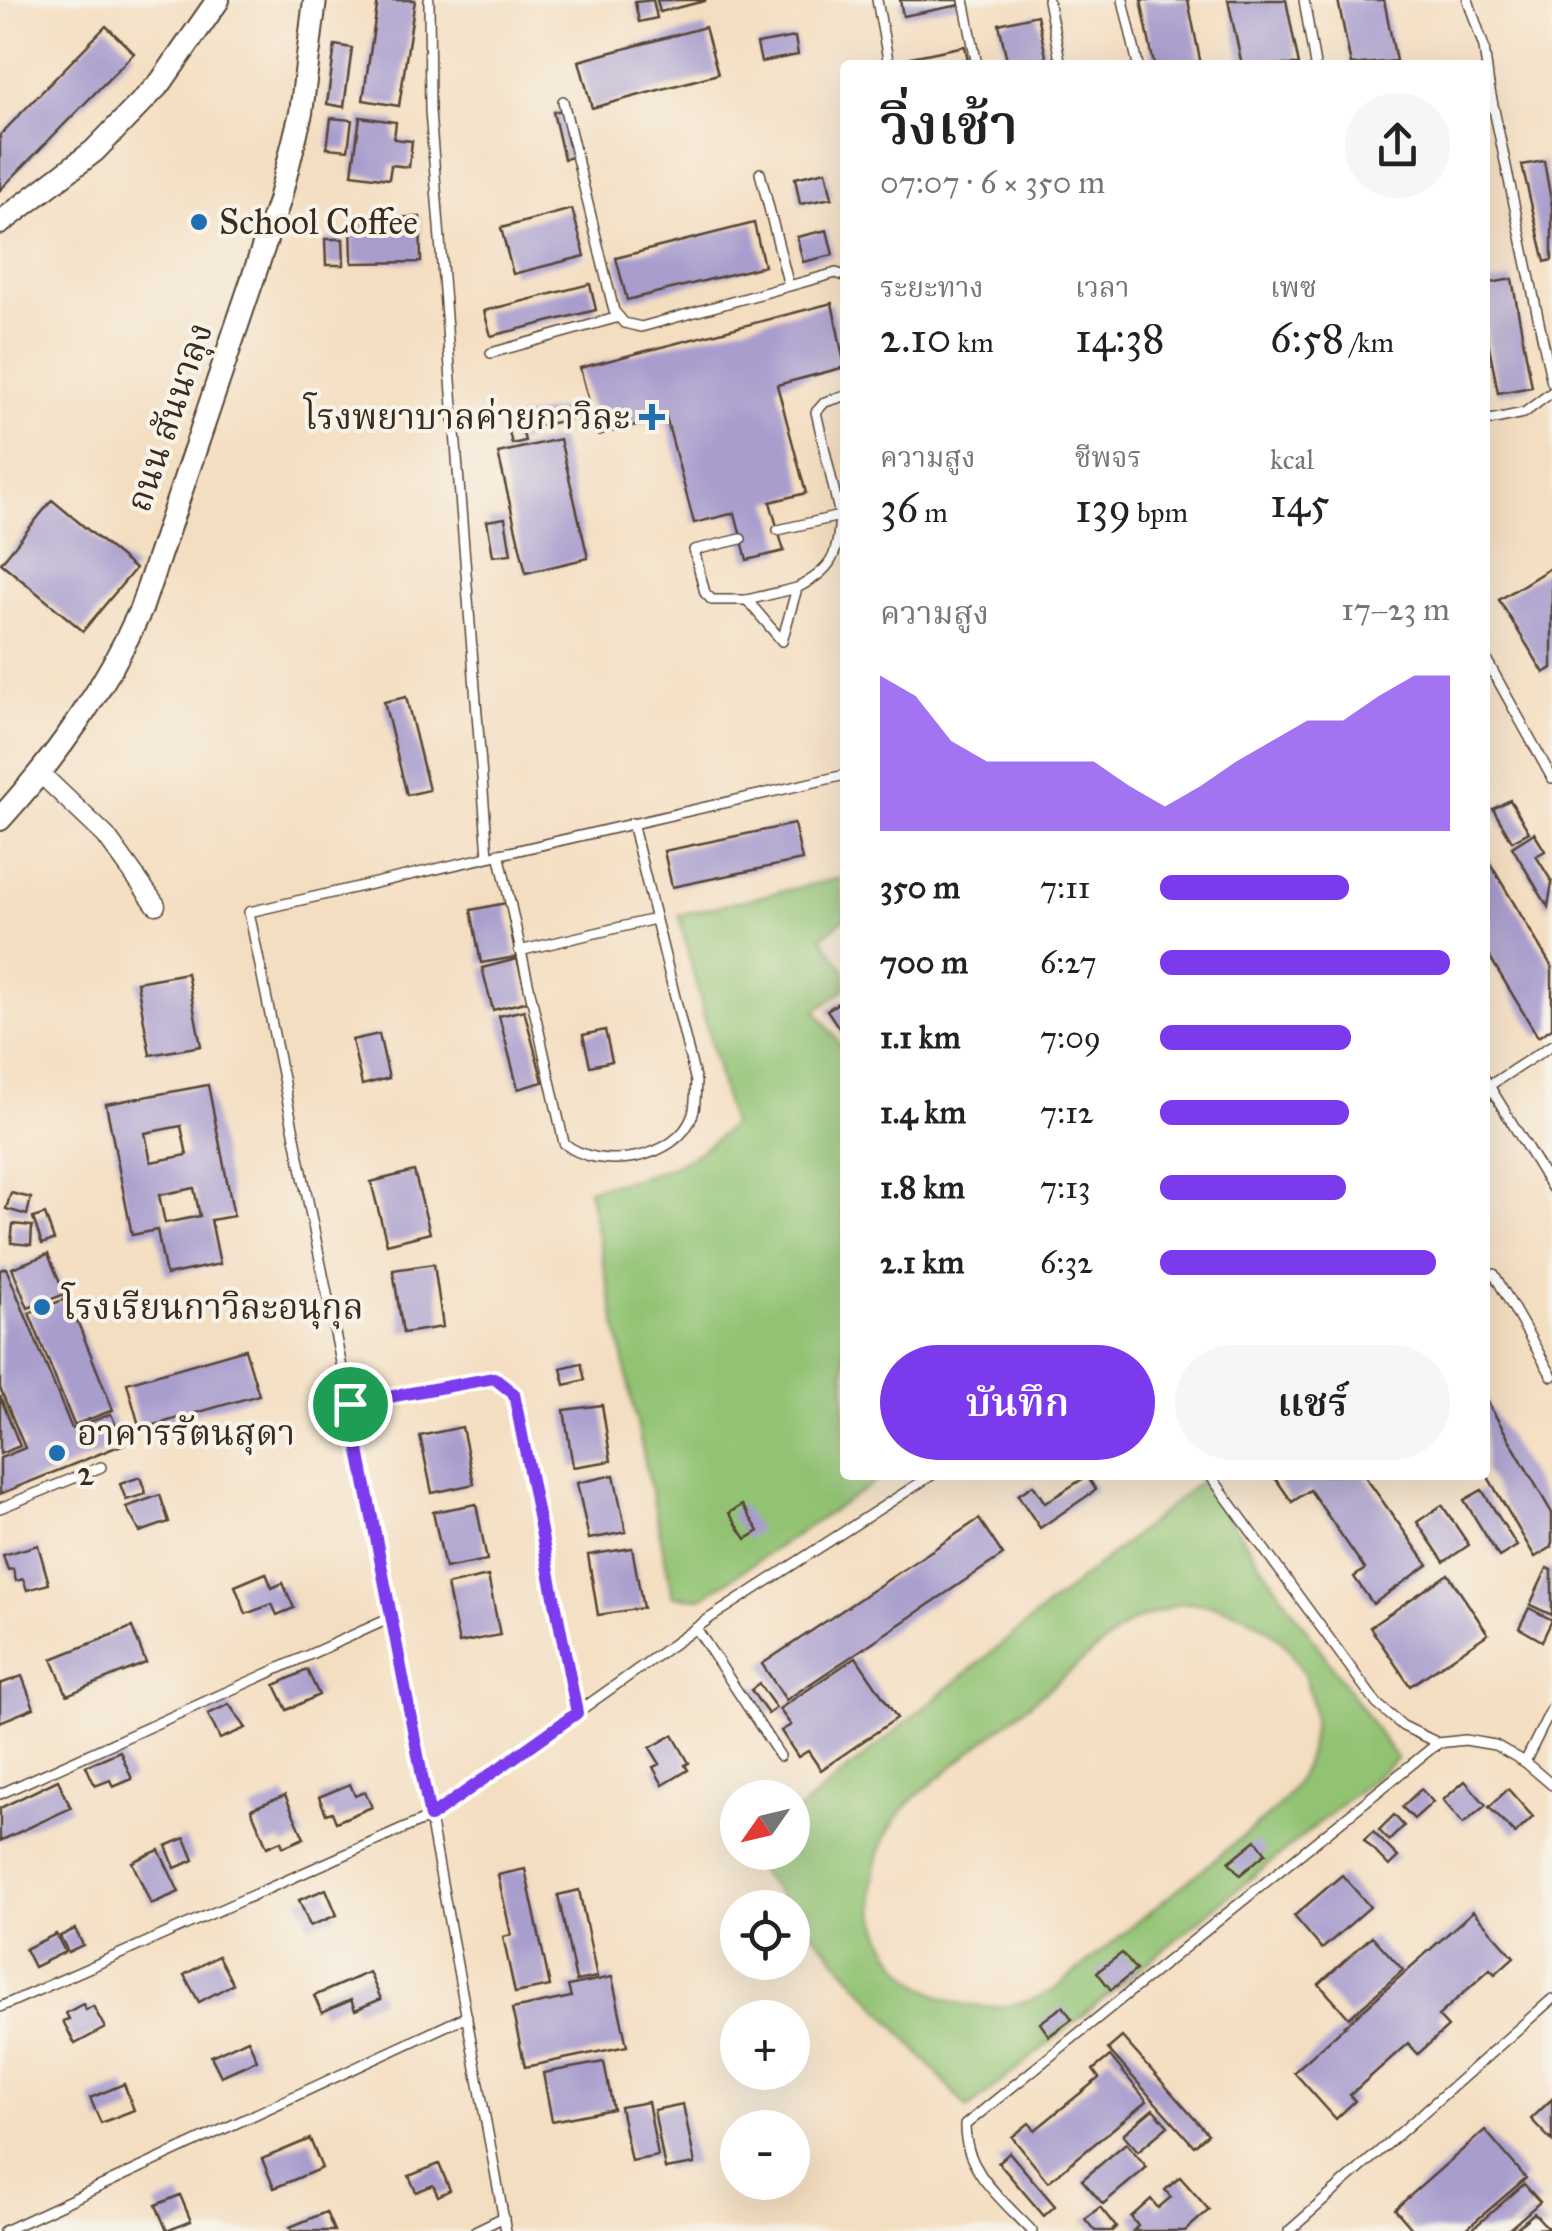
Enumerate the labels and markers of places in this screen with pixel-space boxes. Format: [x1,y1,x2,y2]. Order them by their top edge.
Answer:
place label: School Coffee [219,201,418,244]
marker: School Coffee [188,211,210,233]
place label: โรงพยาบาลค่ายกาวิละ [303,392,630,439]
marker: โรงพยาบาลค่ายกาวิละ [639,404,665,430]
place label: โรงเรียนกาวิละอนุกุล [61,1282,364,1330]
marker: โรงเรียนกาวิละอนุกุล [31,1296,53,1318]
pin [308,1362,393,1447]
place label: อาคารรัตนสุดา 2 [77,1412,295,1495]
marker: อาคารรัตนสุดา 2 [46,1442,68,1464]

